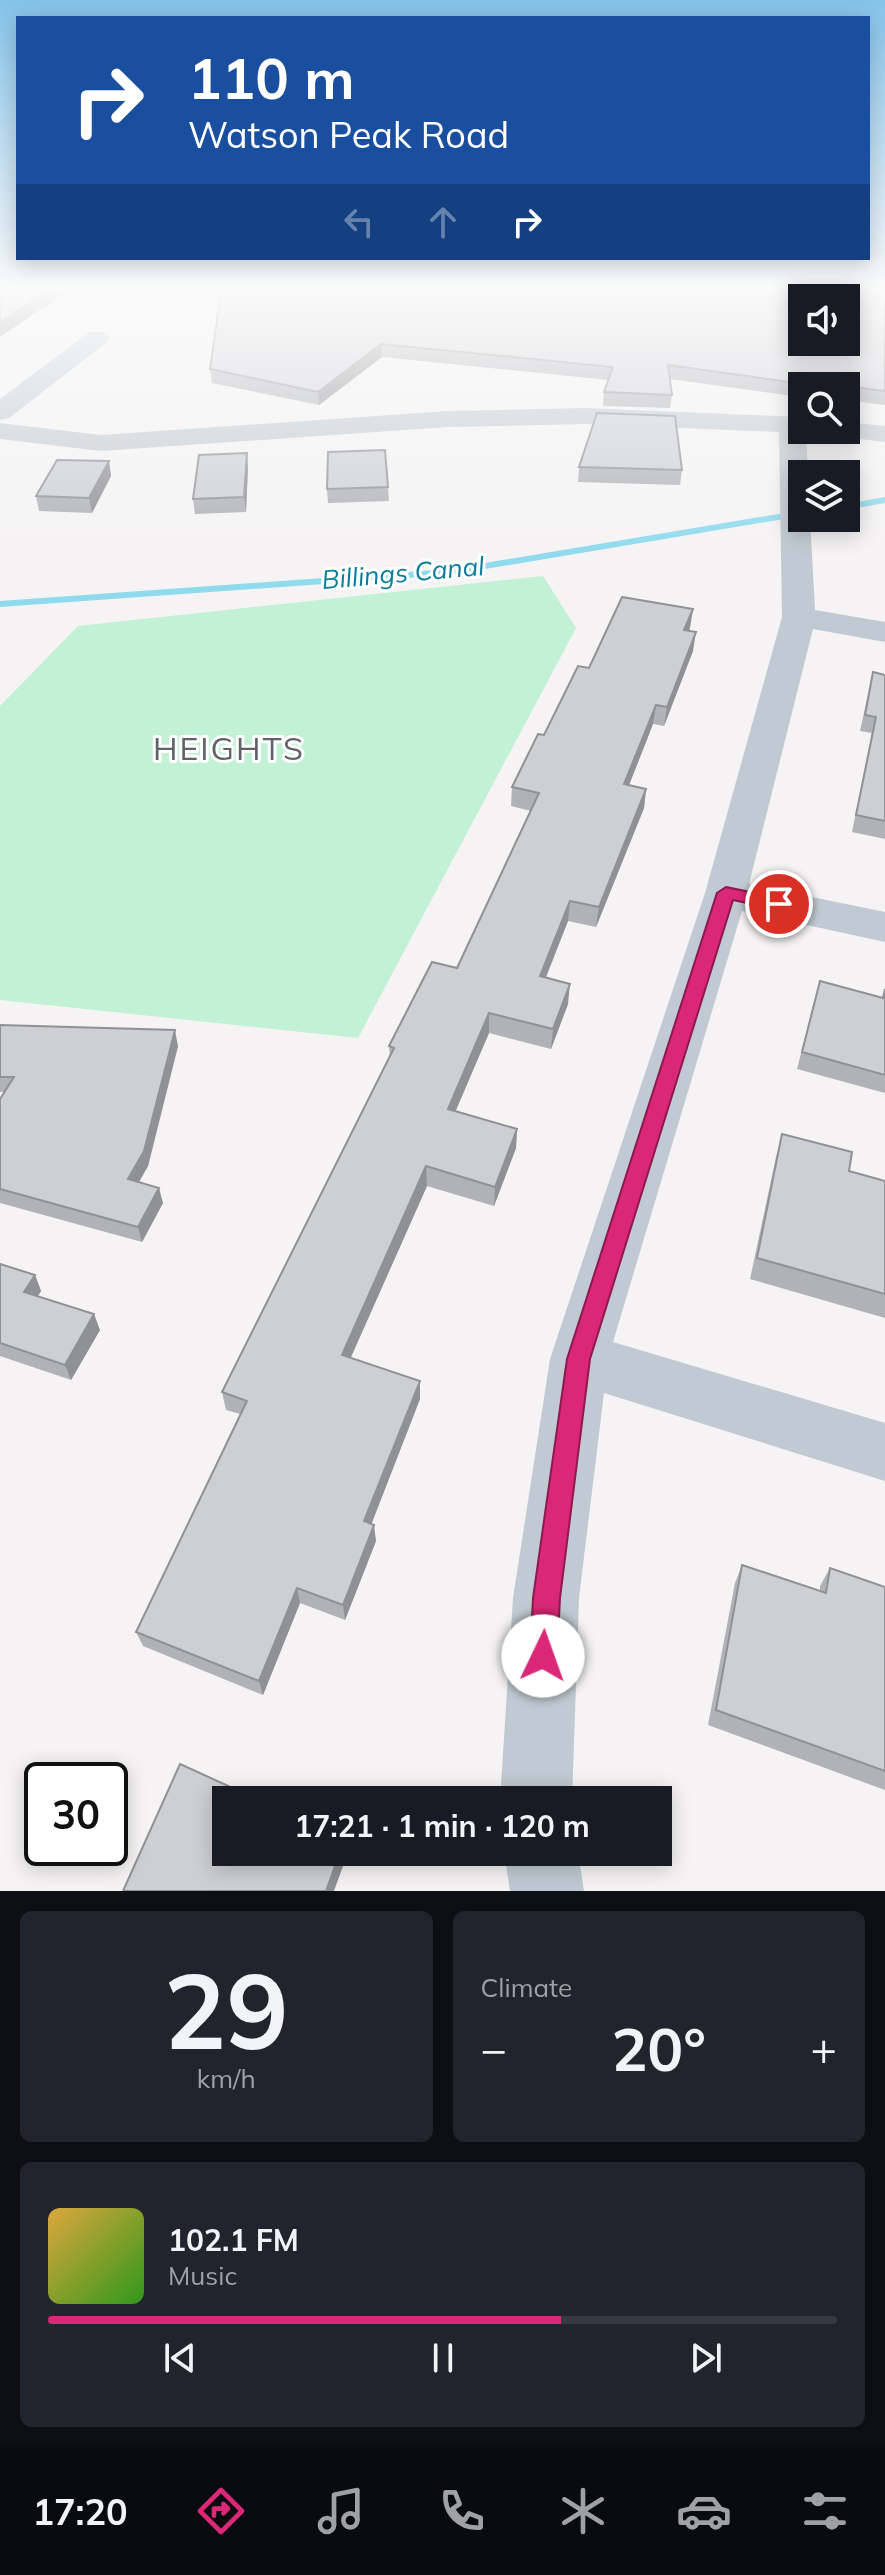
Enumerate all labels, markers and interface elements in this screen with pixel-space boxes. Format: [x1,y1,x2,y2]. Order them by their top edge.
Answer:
text: 110 m [188,43,355,113]
icon: right [56,48,160,152]
text: Watson Peak Road [188,112,509,157]
icon: left [337,200,381,244]
icon: ahead [421,200,465,244]
icon: right [505,200,549,244]
map controls [788,284,860,532]
button: sound [788,284,860,356]
button: search [788,372,860,444]
button: layers [788,460,860,532]
water label: Billings Canal [320,549,486,596]
district label: HEIGHTS [153,728,305,768]
pin [745,870,813,938]
icon: arrive [757,882,801,926]
position arrow [501,1614,585,1698]
speed limit sign: 30 [24,1762,128,1866]
text: 17:21 · 1 min · 120 m [294,1807,590,1845]
text: 29 [164,1944,289,2075]
text: Climate [481,1971,572,2004]
text: 20° [611,2011,706,2086]
text: − [481,2021,507,2076]
text: + [811,2021,837,2076]
text: km/h [197,2062,256,2095]
text: 102.1 FM [168,2221,299,2259]
text: Music [168,2259,237,2292]
icon: previous [158,2336,202,2380]
icon: pause [421,2336,465,2380]
icon: next [684,2336,728,2380]
icon: directions [193,2483,249,2539]
icon: music [313,2483,369,2539]
icon: phone [434,2483,490,2539]
icon: climate [555,2483,611,2539]
icon: car [676,2483,732,2539]
icon: filters [797,2483,853,2539]
text: 17:20 [32,2489,128,2534]

